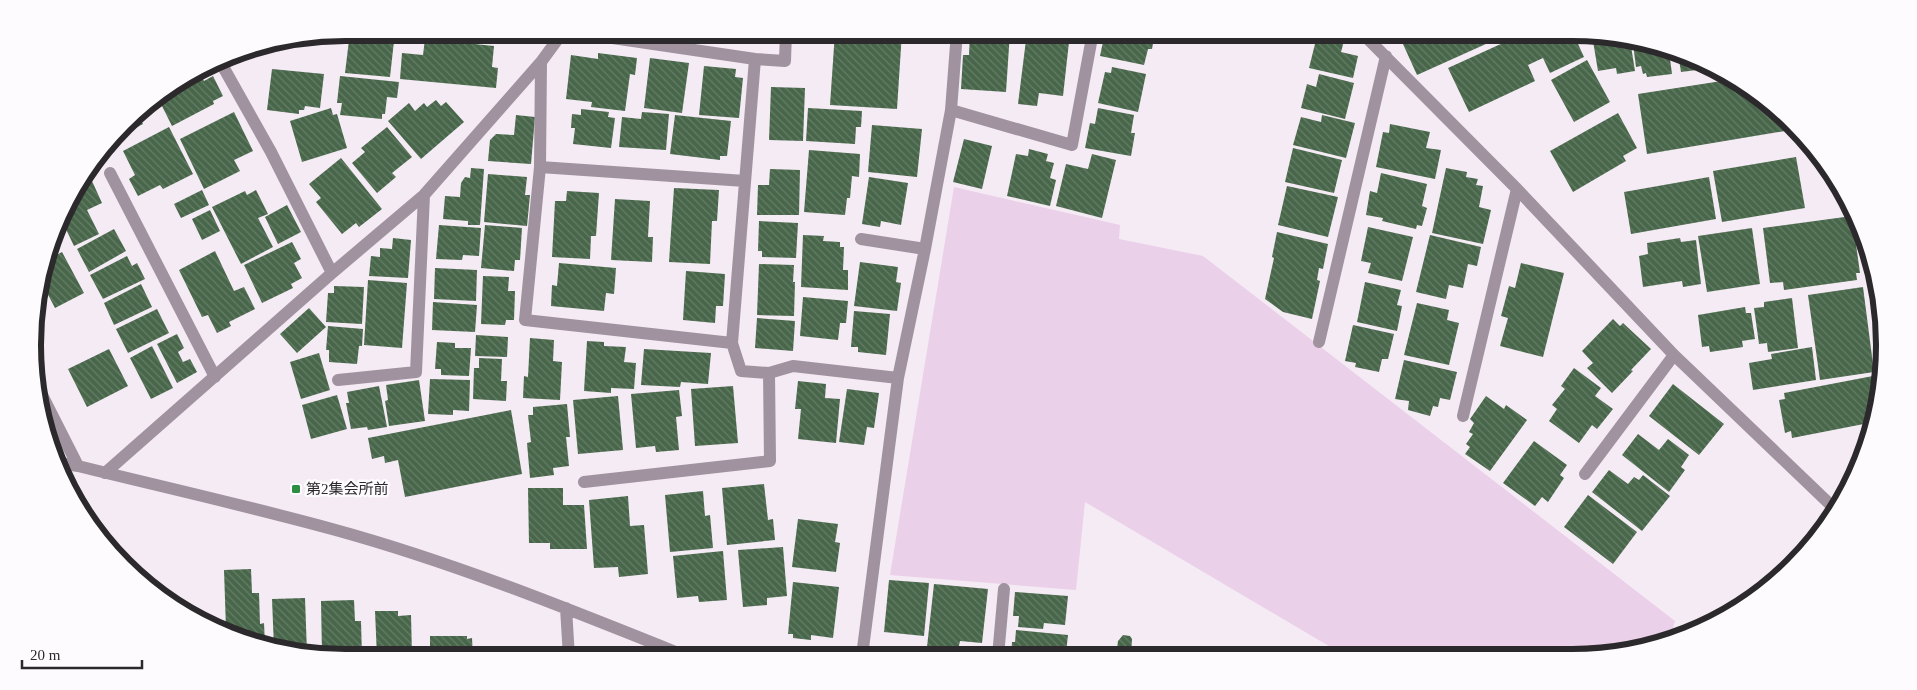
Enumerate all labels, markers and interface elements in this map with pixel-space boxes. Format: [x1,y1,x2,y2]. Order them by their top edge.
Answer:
place label: 第2集会所前 [306,481,389,497]
marker: 第2集会所前 [290,483,302,495]
scale bar [22,638,142,670]
text: 20 m [30,647,61,663]

